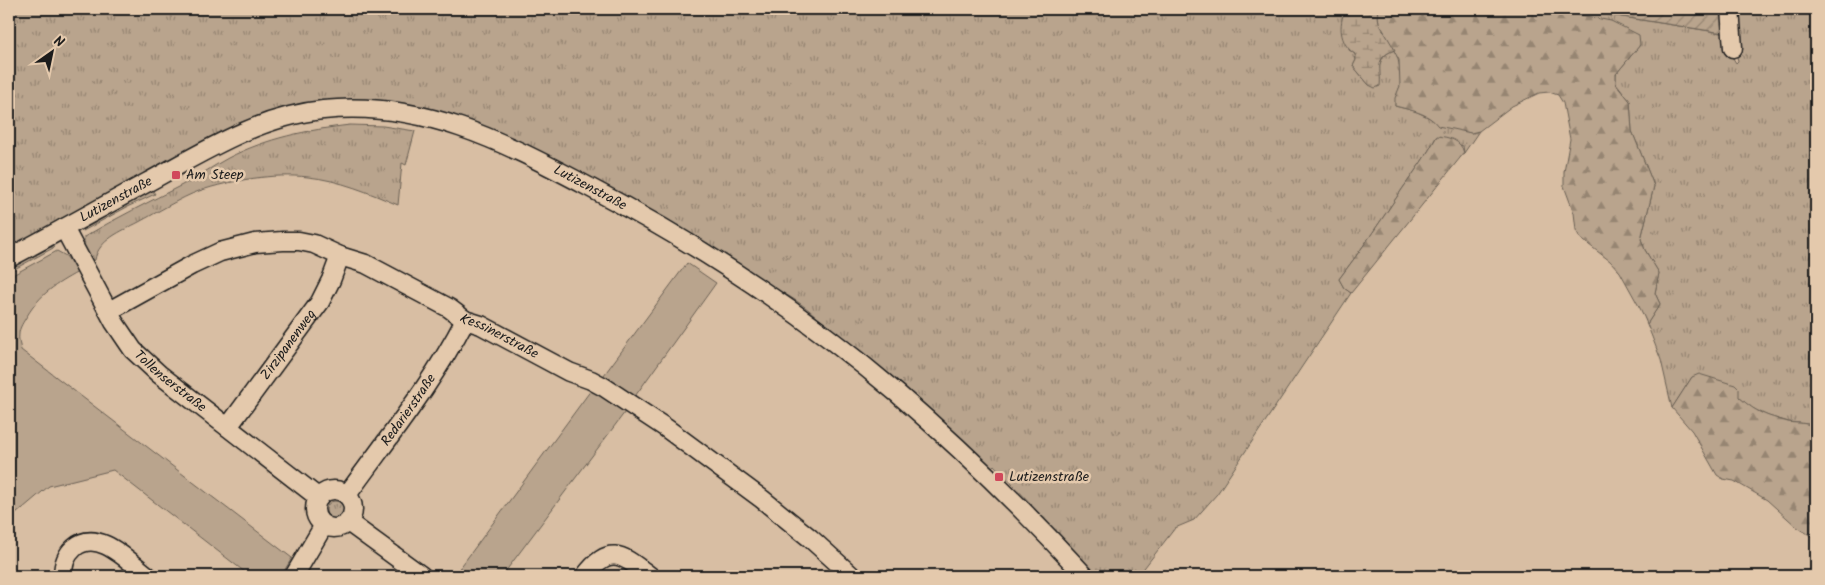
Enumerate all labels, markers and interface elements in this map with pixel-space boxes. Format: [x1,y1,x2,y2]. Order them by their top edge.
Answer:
north arrow [28,28,78,78]
text: N [49,30,68,54]
street label: Lutizenstraße [550,159,631,217]
place label: Am Steep [186,164,244,186]
marker: Am Steep [170,169,182,181]
street label: Lutizenstraße [76,170,157,228]
street label: Zirzipanenweg [255,305,322,385]
street label: Kessinerstraße [455,308,543,365]
street label: Tollenserstraße [129,345,212,418]
street label: Redarierstraße [375,369,442,451]
place label: Lutizenstraße [1009,466,1090,488]
marker: Lutizenstraße [993,471,1005,483]

